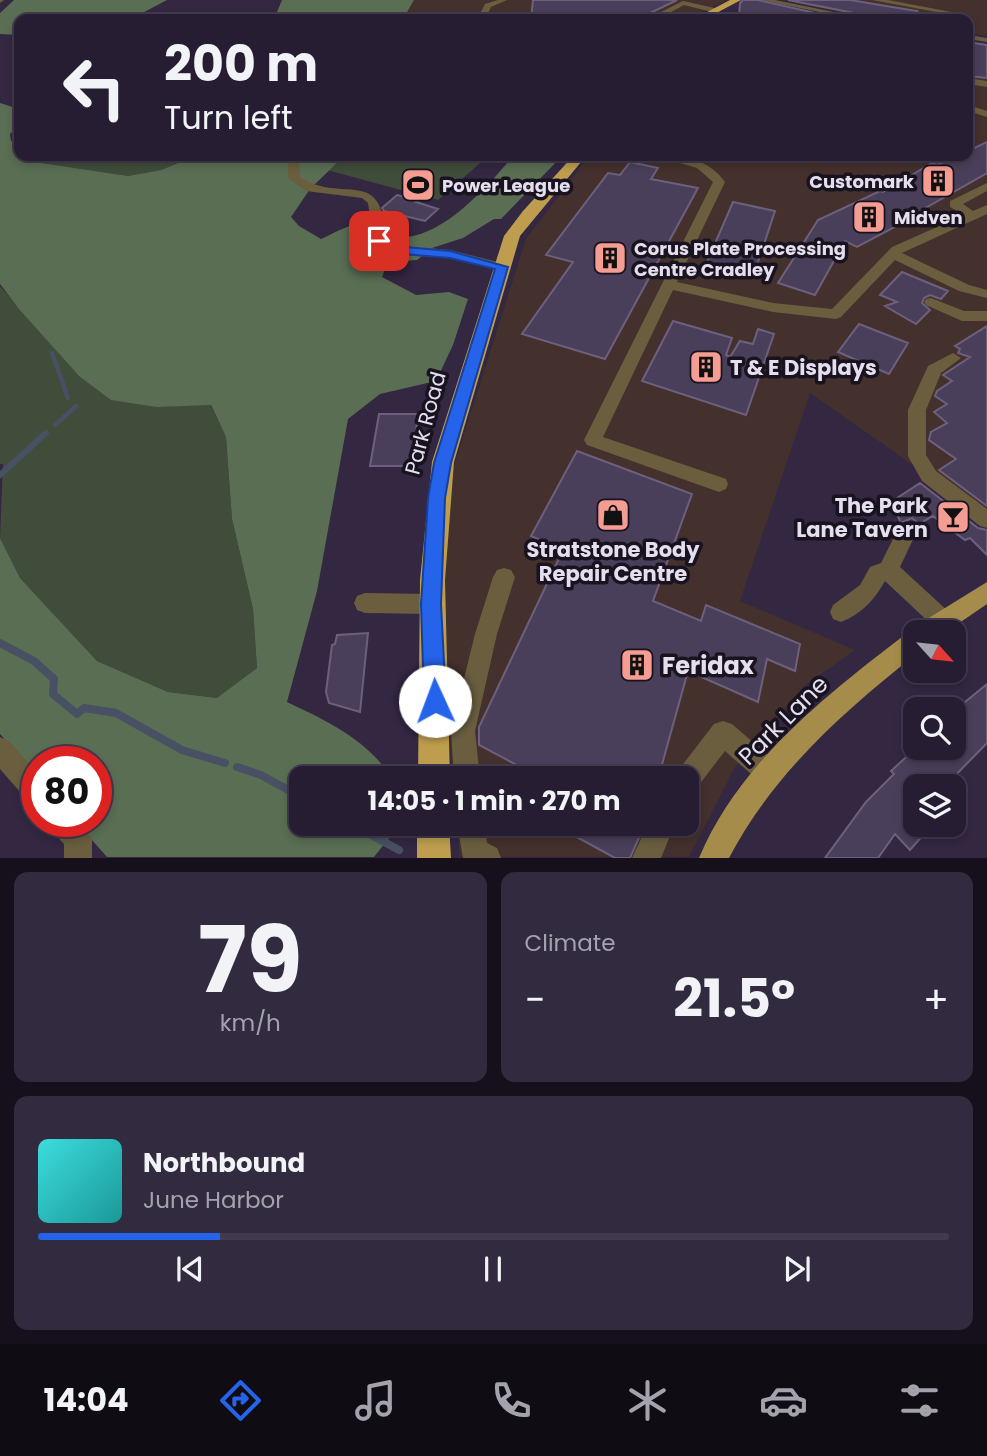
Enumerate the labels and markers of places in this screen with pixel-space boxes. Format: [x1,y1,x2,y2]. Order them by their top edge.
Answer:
building icon: Customark [919,162,957,200]
sports icon: Power League [399,166,437,204]
place label: Customark [809,169,915,194]
place label: Power League [442,173,570,198]
building icon: Midven [850,198,888,236]
place label: Midven [894,205,963,230]
pin [349,211,409,271]
place label: Corus Plate Processing Centre Cradley [634,236,846,282]
building icon: Corus Plate Processing Centre Cradley [591,239,629,277]
building icon: T & E Displays [687,348,725,386]
place label: T & E Displays [730,353,877,382]
place label: The Park Lane Tavern [796,491,928,544]
shop icon: Stratstone Body Repair Centre [594,496,632,534]
bar icon: The Park Lane Tavern [934,498,972,536]
place label: Stratstone Body Repair Centre [526,535,700,588]
building icon: Feridax [618,646,656,684]
place label: Feridax [662,649,755,682]

